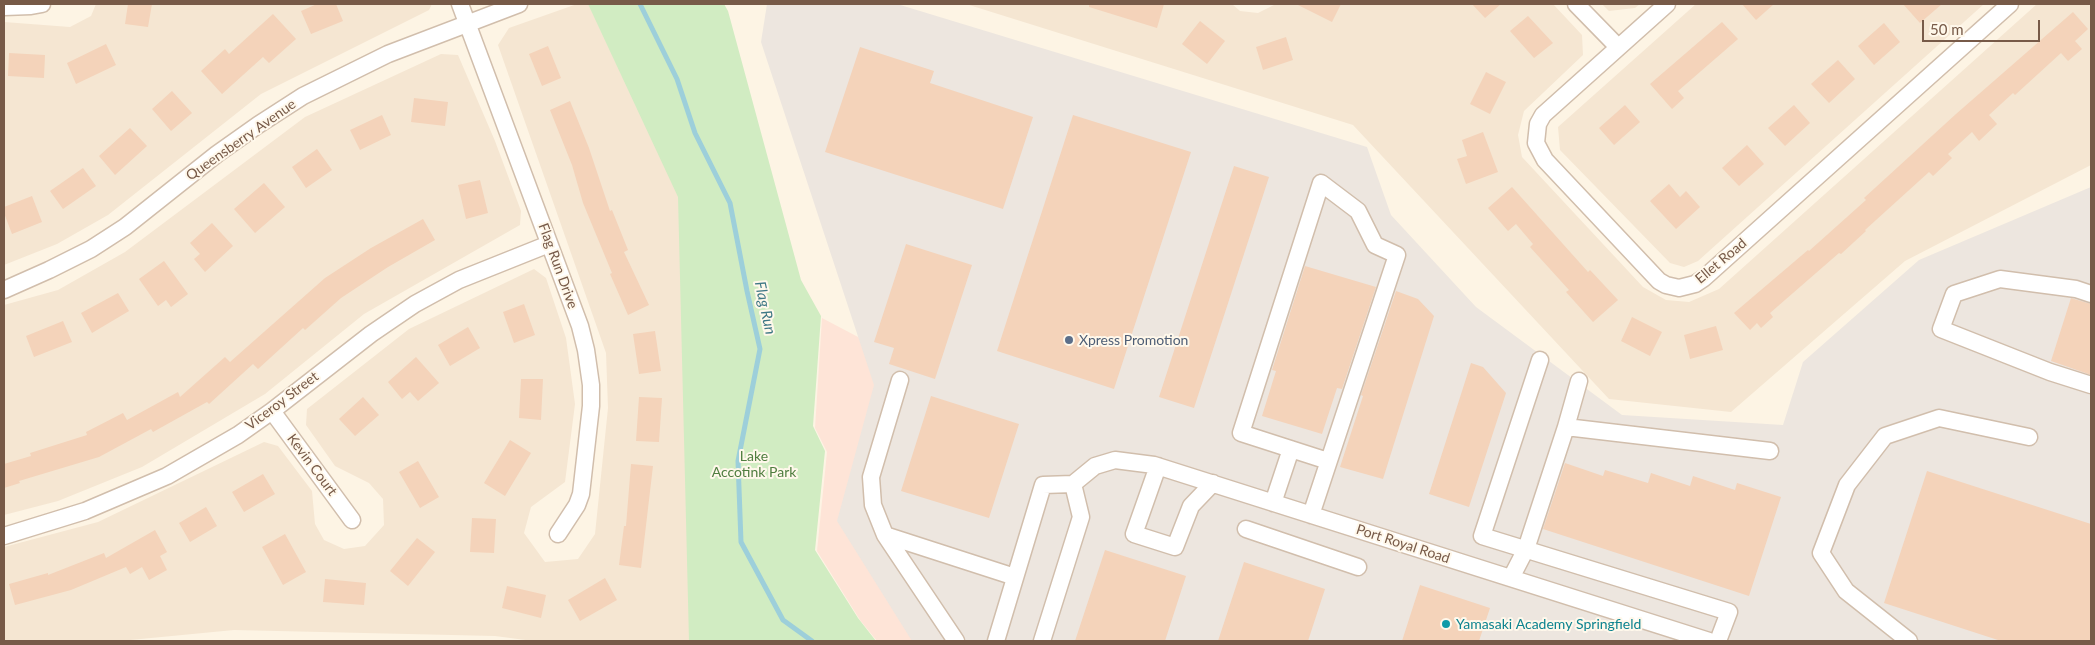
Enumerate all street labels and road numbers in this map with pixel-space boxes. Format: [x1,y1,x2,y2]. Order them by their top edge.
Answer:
street label: Queensberry Avenue [183,96,299,184]
street label: Flag Run Drive [535,221,581,311]
street label: Ellet Road [1692,235,1750,287]
street label: Viceroy Street [242,368,322,434]
street label: Kevin Court [283,431,341,499]
street label: Port Royal Road [1354,521,1452,567]

